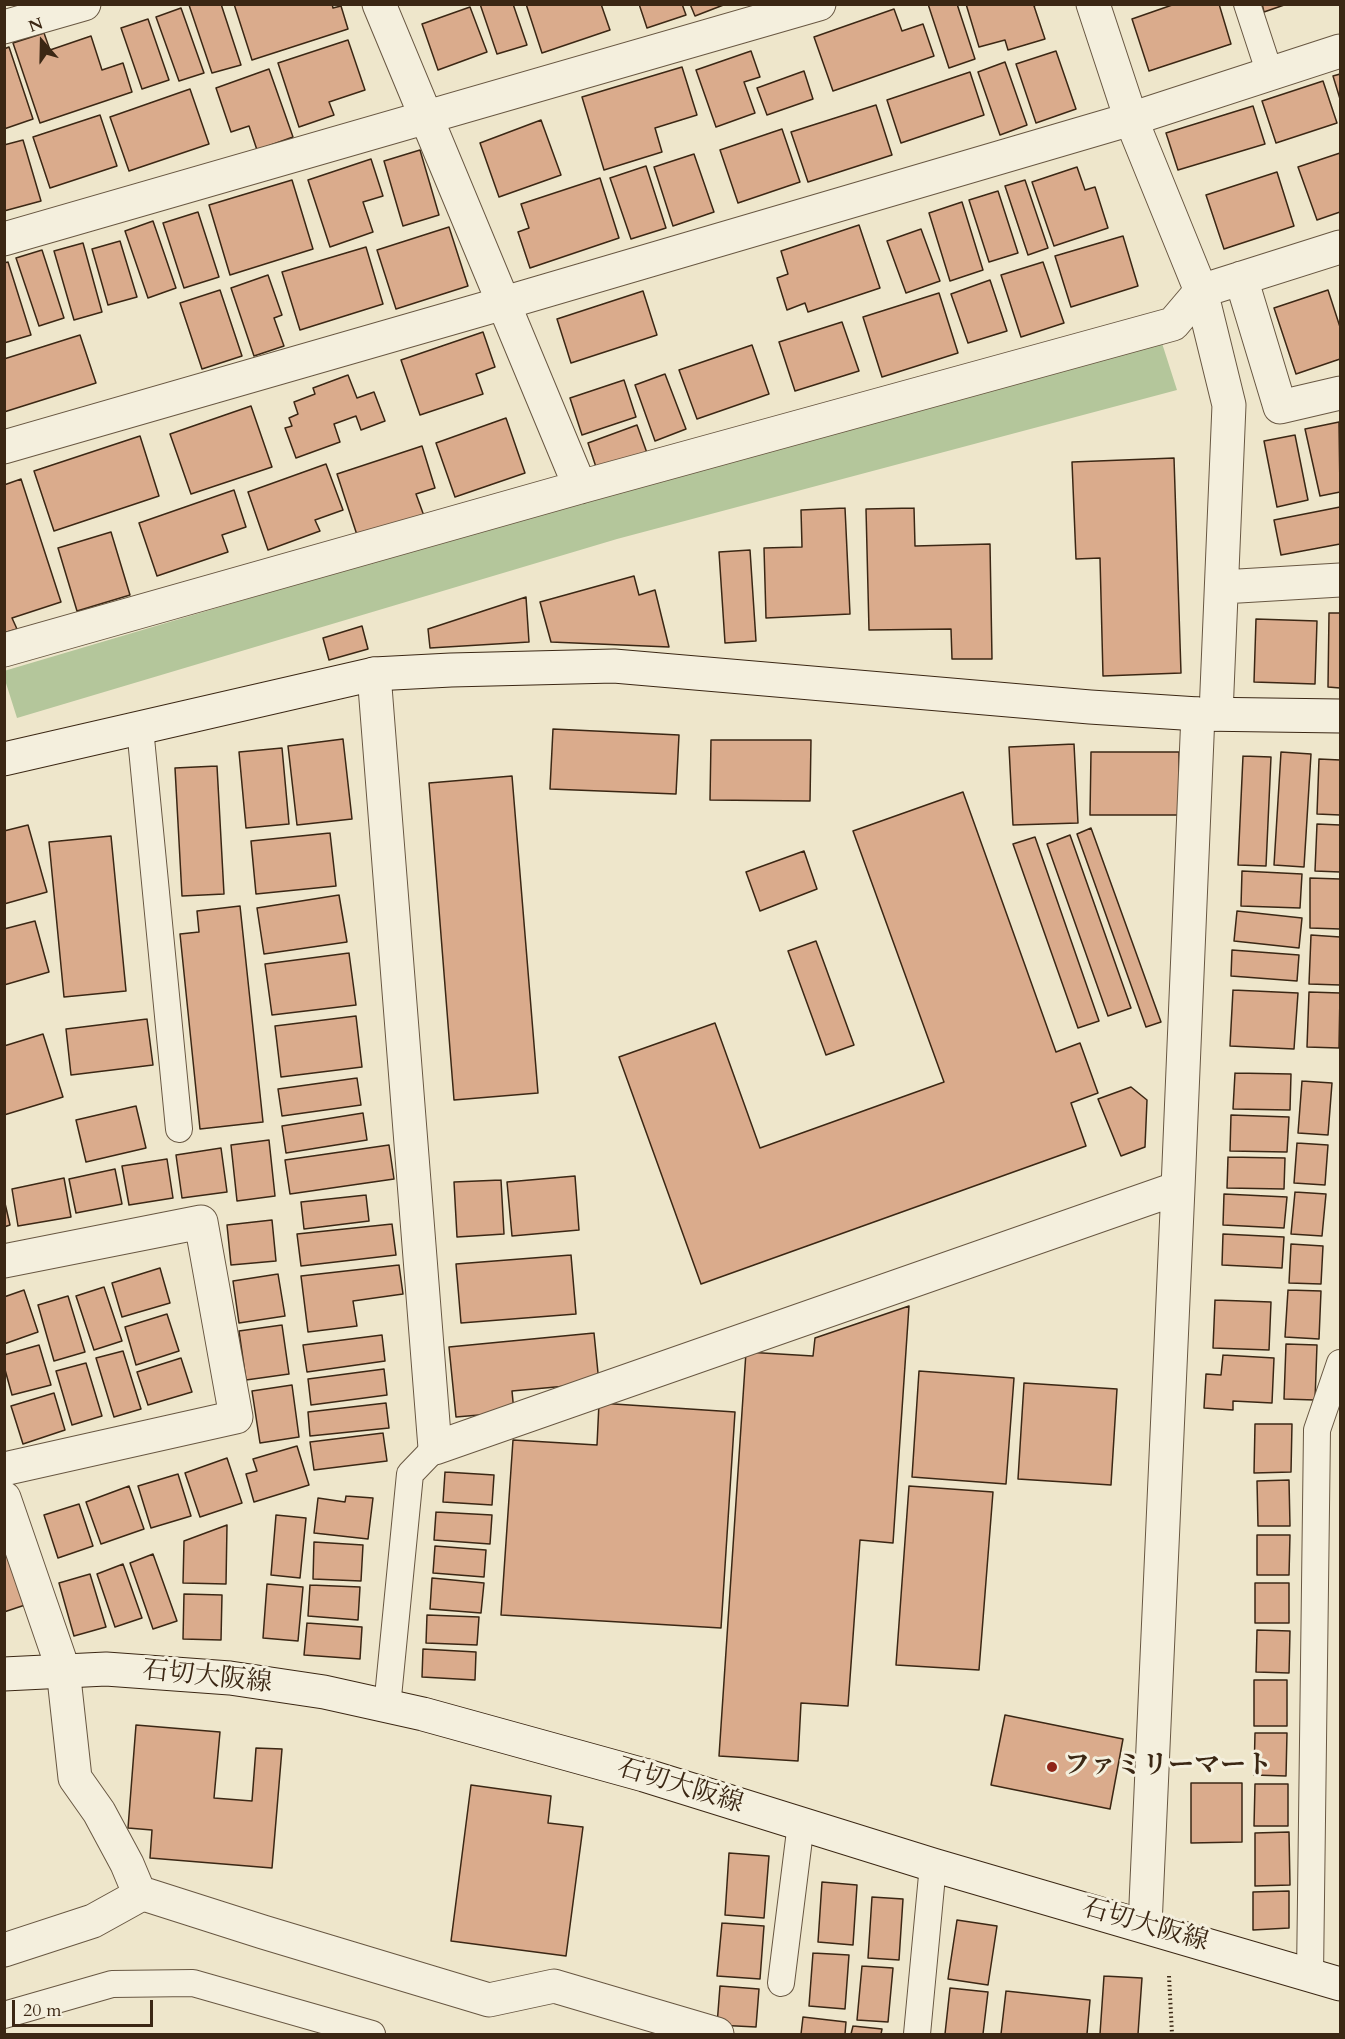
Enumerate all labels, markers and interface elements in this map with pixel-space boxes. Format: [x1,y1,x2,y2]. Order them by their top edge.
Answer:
north arrow [12,12,72,72]
text: N [26,12,46,38]
street label: 石切大阪線 [141,1656,273,1700]
place label: ファミリーマート [1064,1751,1272,1783]
street label: 石切大阪線 [613,1753,747,1821]
marker: ファミリーマート [1045,1760,1059,1774]
street label: 石切大阪線 [1078,1893,1212,1959]
scale bar [15,1988,156,2026]
text: 20 m [23,1998,62,2023]

